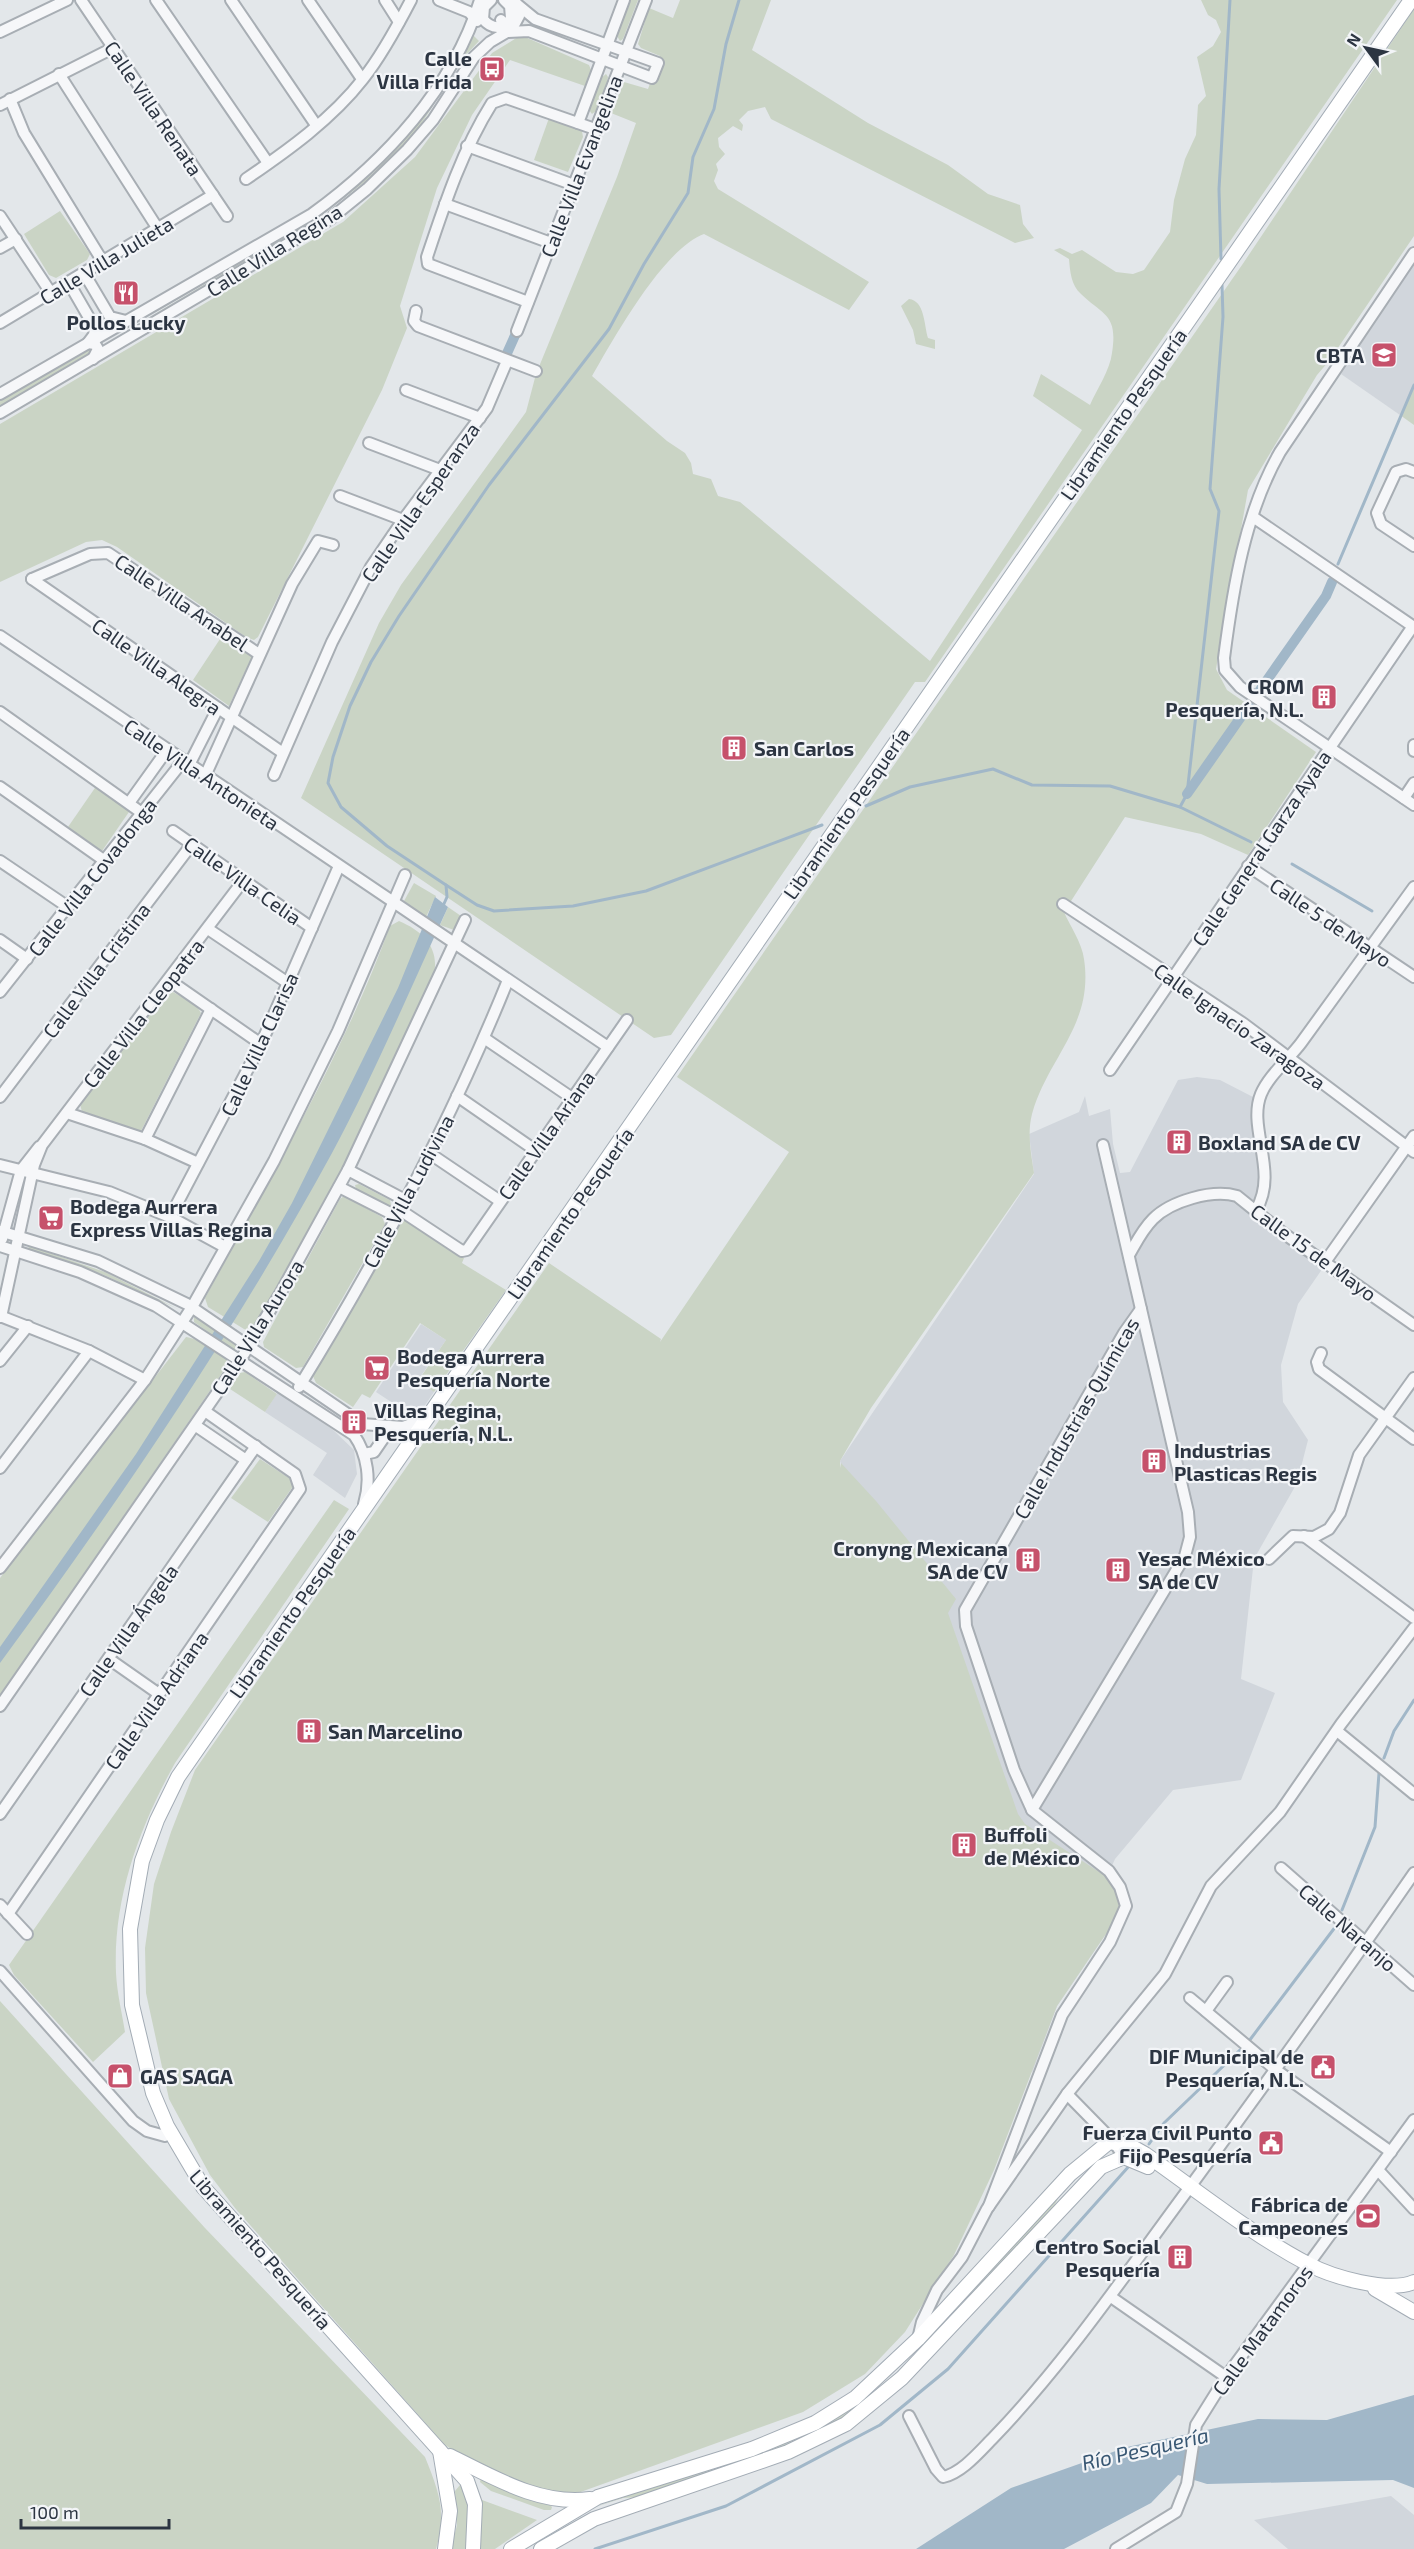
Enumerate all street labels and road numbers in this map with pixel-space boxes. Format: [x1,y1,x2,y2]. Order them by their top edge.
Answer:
street label: Calle Villa Renata [100,36,208,180]
street label: Calle Villa Evangelina [535,72,627,260]
street label: Calle Villa Regina [202,199,346,301]
street label: Calle Villa Julieta [35,211,177,309]
street label: Libramiento Pesquería [1055,324,1191,504]
street label: Calle Villa Esperanza [356,418,484,586]
street label: Calle Villa Anabel [111,548,253,656]
street label: Calle Villa Alegra [88,613,226,719]
street label: Calle Villa Antonieta [120,713,284,835]
street label: Libramiento Pesquería [778,723,914,903]
street label: Calle General Garza Ayala [1186,745,1336,951]
street label: Calle Villa Covadonga [23,793,161,961]
street label: Calle Villa Celia [180,831,306,929]
street label: Calle 5 de Mayo [1266,872,1396,972]
street label: Calle Villa Cristina [37,898,155,1042]
street label: Calle Villa Cleopatra [77,934,209,1092]
street label: Calle Ignacio Zaragoza [1150,958,1330,1094]
street label: Calle Villa Clarisa [215,968,303,1120]
street label: Calle Villa Ariana [493,1066,599,1204]
street label: Calle Villa Ludivina [358,1110,458,1272]
street label: Libramiento Pesquería [502,1123,638,1303]
street label: Calle 15 de Mayo [1246,1198,1382,1306]
street label: Calle Villa Aurora [206,1255,308,1399]
street label: Calle Industrias Químicas [1008,1313,1144,1523]
street label: Libramiento Pesquería [224,1522,360,1702]
street label: Calle Villa Ángela [73,1559,183,1701]
street label: Calle Villa Adriana [99,1626,213,1774]
street label: Calle Naranjo [1294,1878,1402,1976]
street label: Libramiento Pesquería [185,2164,337,2334]
street label: Calle Matamoros [1207,2260,1317,2400]

